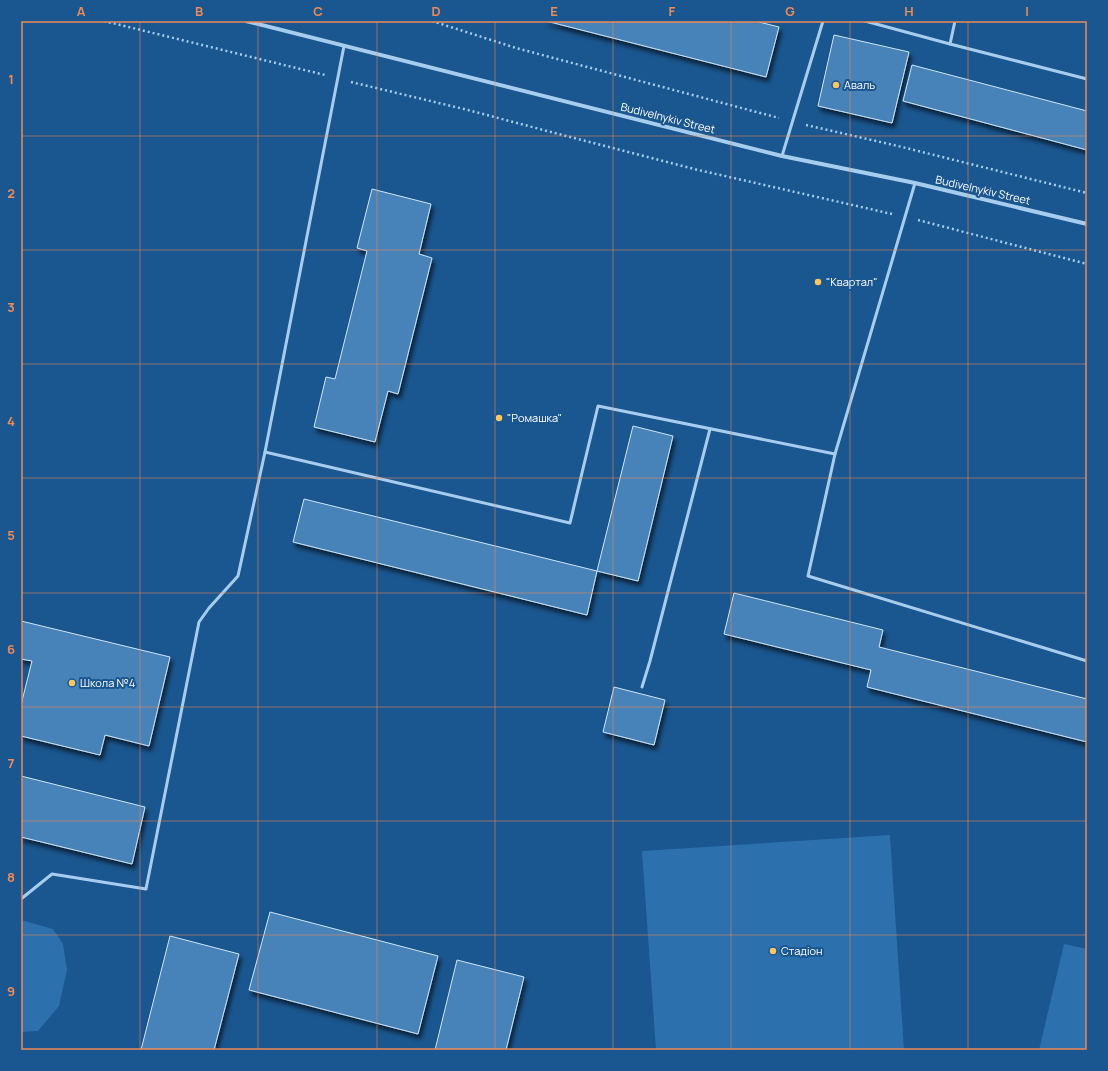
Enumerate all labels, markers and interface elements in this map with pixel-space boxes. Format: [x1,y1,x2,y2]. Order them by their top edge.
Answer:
text: A [77,2,86,20]
text: B [195,2,203,20]
text: C [313,2,323,20]
text: D [431,2,441,20]
text: E [550,2,558,20]
text: F [669,2,676,20]
text: G [785,2,795,20]
text: H [904,2,914,20]
text: I [1025,2,1029,20]
text: 1 [8,70,14,88]
place label: Аваль [844,77,875,92]
marker: Аваль [831,80,841,90]
street label: Budivelnykiv Street [619,99,717,137]
street label: Budivelnykiv Street [934,171,1032,208]
text: 2 [7,184,15,202]
place label: "Квартал" [826,274,877,289]
marker: "Квартал" [813,277,823,287]
text: 3 [7,298,15,316]
place label: "Ромашка" [507,410,562,425]
text: 4 [7,412,15,430]
marker: "Ромашка" [494,413,504,423]
text: 5 [7,526,15,544]
text: 6 [7,640,15,658]
place label: Школа №4 [80,675,135,690]
marker: Школа №4 [67,678,77,688]
text: 7 [8,754,15,772]
text: 8 [7,868,15,886]
place label: Стадіон [781,943,823,958]
marker: Стадіон [768,946,778,956]
text: 9 [7,982,15,1000]

